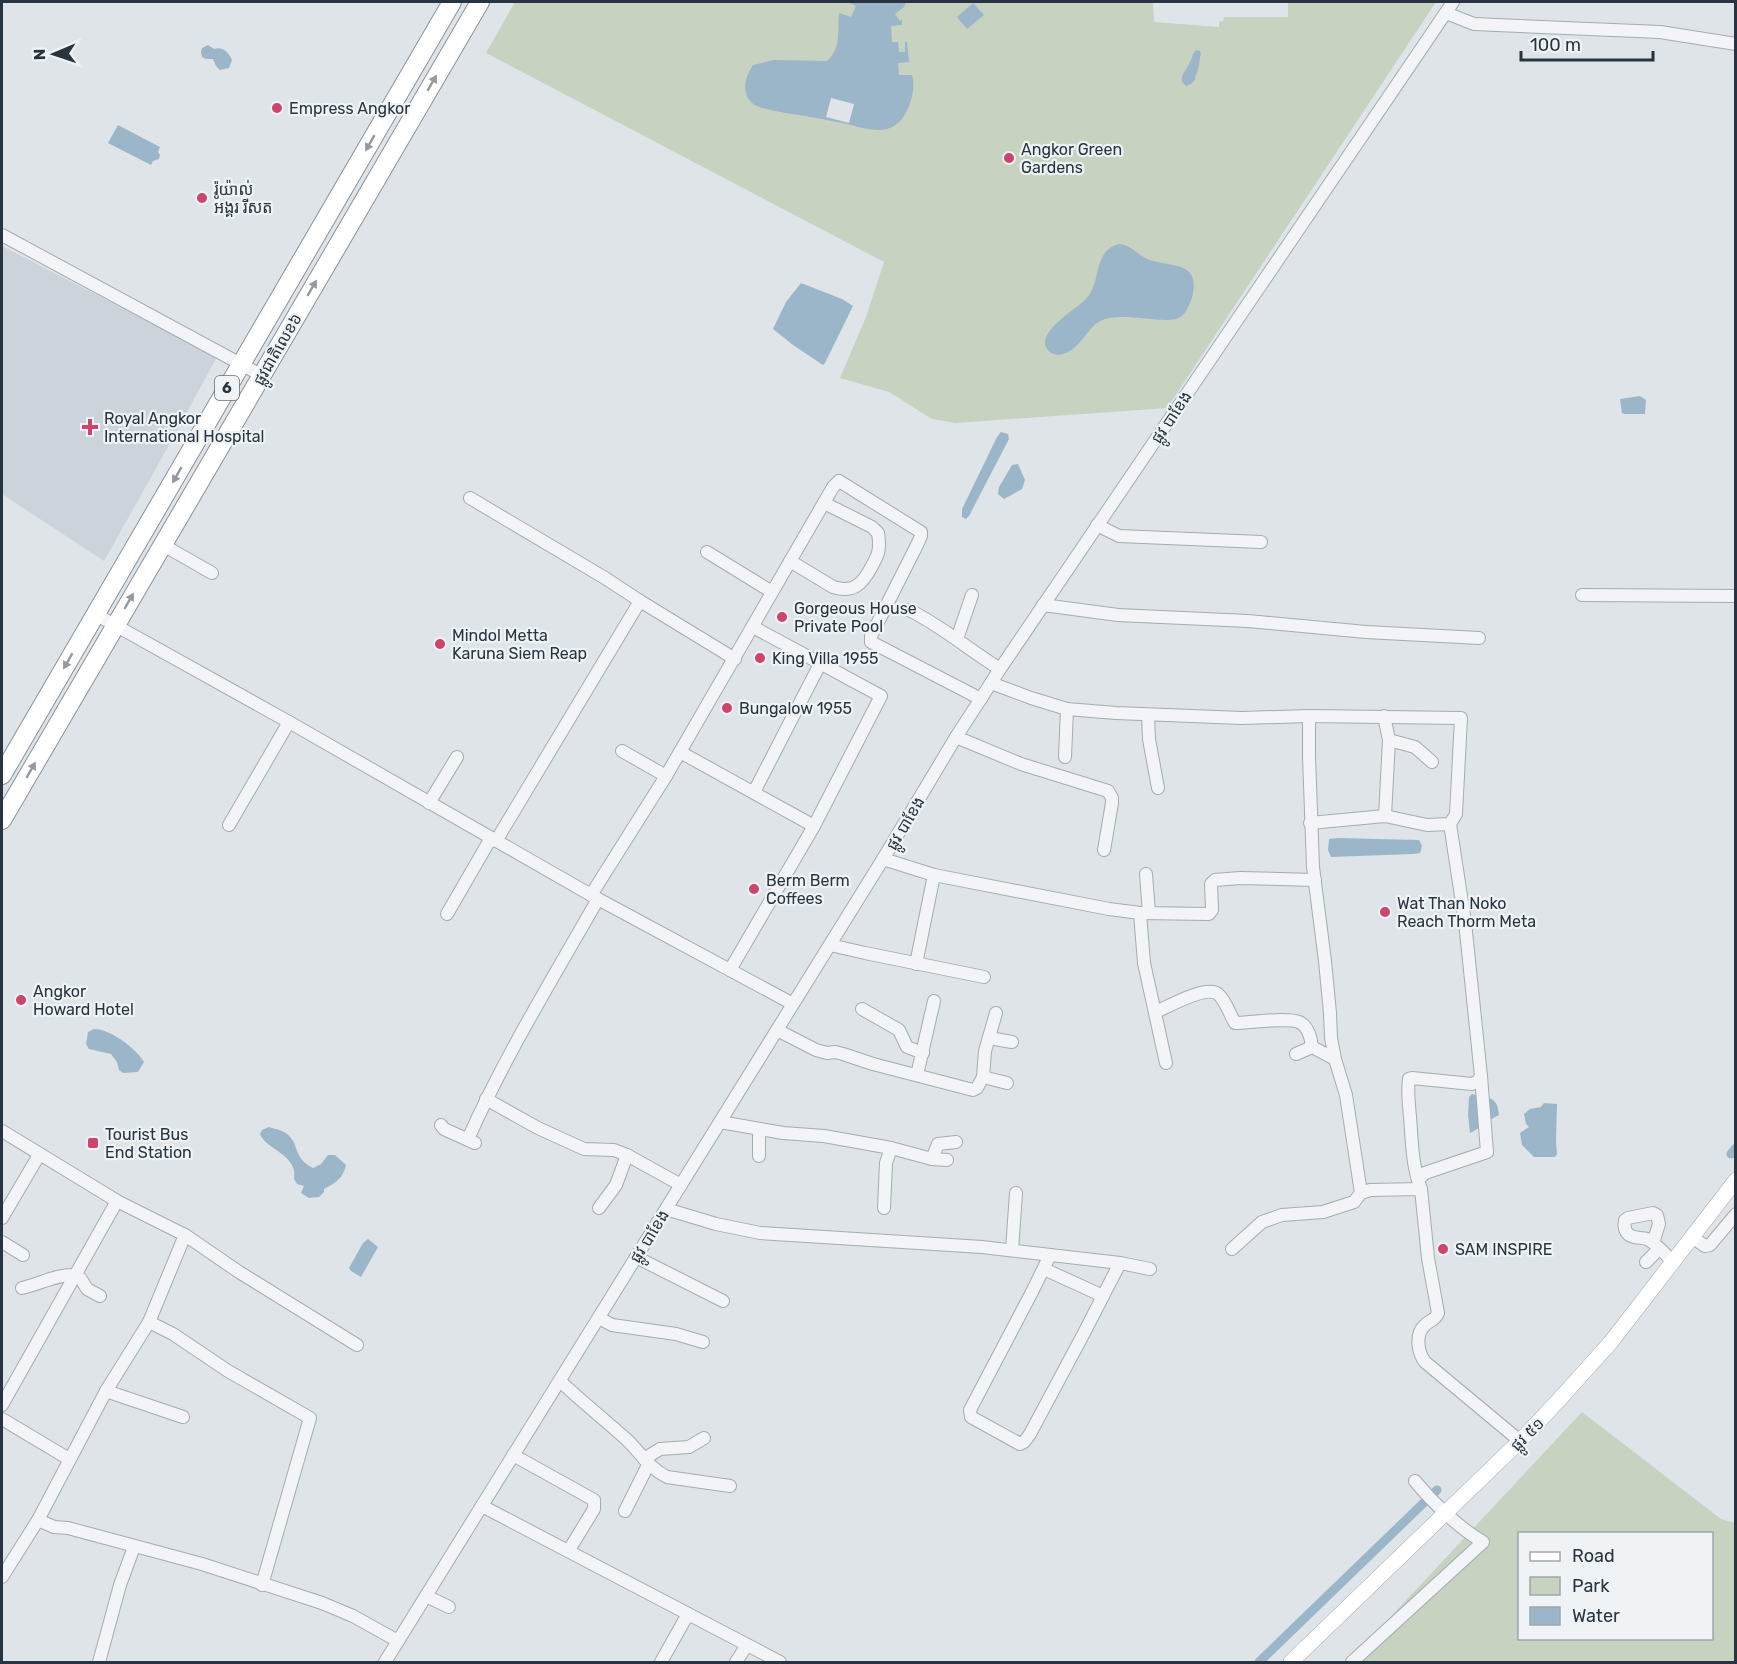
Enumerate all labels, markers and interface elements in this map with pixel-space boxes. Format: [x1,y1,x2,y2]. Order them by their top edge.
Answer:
north arrow [24,24,84,84]
scale bar [1521,24,1653,62]
text: 100 m [1530,34,1581,56]
text: N [30,48,49,61]
one-way arrow [427,74,437,91]
place label: Empress Angkor [289,99,410,118]
marker: Empress Angkor [270,101,284,115]
one-way arrow [365,135,375,152]
place label: Angkor Green Gardens [1021,140,1122,177]
marker: Angkor Green Gardens [1002,151,1016,165]
place label: រ៉ូយ៉ាល់ អង្គរ រីសត [213,179,272,217]
marker: រ៉ូយ៉ាល់ អង្គរ រីសត [195,191,209,205]
one-way arrow [307,280,318,296]
street label: ផ្លូវជាតិលេខ៦ [249,310,310,391]
road number: 6 [215,376,239,400]
street label: ផ្លូវ បាខែង [1147,388,1200,450]
place label: Royal Angkor International Hospital [104,409,265,446]
marker: Royal Angkor International Hospital [81,418,99,436]
one-way arrow [171,467,182,483]
one-way arrow [124,593,135,609]
place label: Gorgeous House Private Pool [794,599,917,636]
marker: Gorgeous House Private Pool [775,610,789,624]
place label: Mindol Metta Karuna Siem Reap [452,626,587,663]
marker: Mindol Metta Karuna Siem Reap [433,637,447,651]
place label: King Villa 1955 [772,649,878,668]
marker: King Villa 1955 [753,651,767,665]
one-way arrow [63,653,73,670]
place label: Bungalow 1955 [739,699,852,718]
marker: Bungalow 1955 [720,701,734,715]
one-way arrow [26,761,36,778]
street label: ផ្លូវ បាខែង [882,793,933,856]
place label: Berm Berm Coffees [766,871,850,908]
marker: Berm Berm Coffees [747,882,761,896]
place label: Wat Than Noko Reach Thorm Meta [1397,894,1536,931]
marker: Wat Than Noko Reach Thorm Meta [1378,905,1392,919]
place label: Angkor Howard Hotel [33,982,134,1019]
marker: Angkor Howard Hotel [14,993,28,1007]
place label: Tourist Bus End Station [105,1125,192,1162]
marker: Tourist Bus End Station [86,1136,100,1150]
street label: ផ្លូវ បាខែង [626,1206,677,1269]
place label: SAM INSPIRE [1455,1240,1552,1259]
marker: SAM INSPIRE [1436,1242,1450,1256]
street label: ផ្លូវ ៥១ [1507,1414,1551,1458]
legend [1518,1532,1713,1640]
text: Road [1572,1545,1615,1567]
text: Park [1572,1575,1610,1597]
text: Water [1572,1605,1620,1627]

